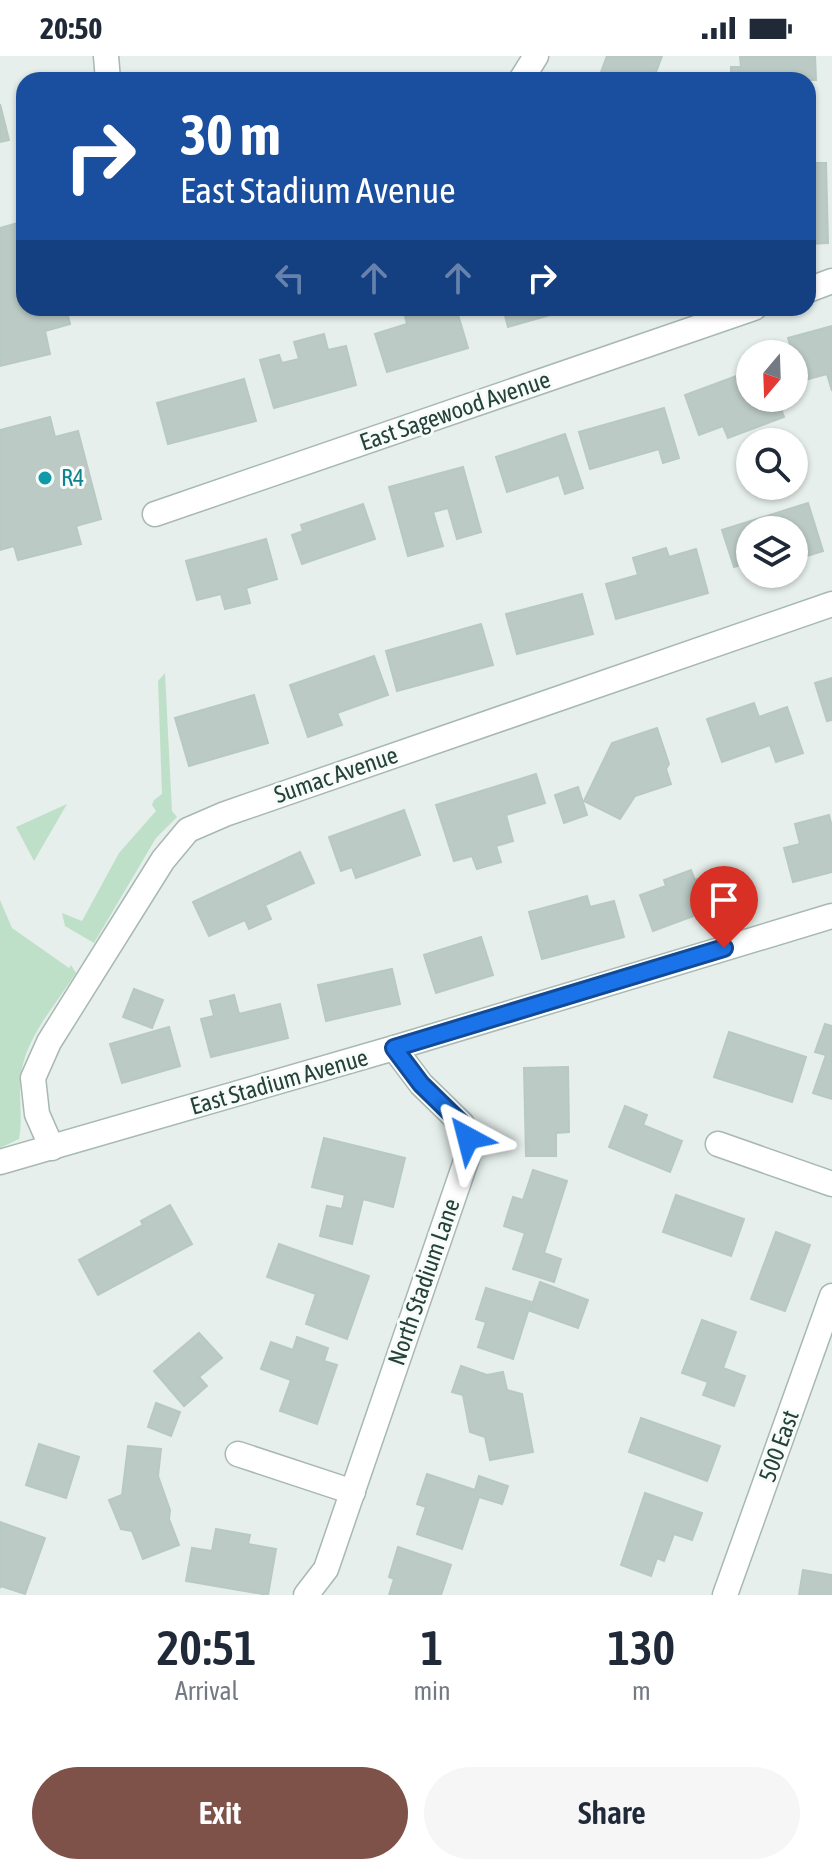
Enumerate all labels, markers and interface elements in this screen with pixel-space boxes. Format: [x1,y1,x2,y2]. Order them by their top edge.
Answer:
text: 20:50 [40,11,102,45]
text: 30 m [180,103,281,167]
icon: right [48,104,152,208]
text: East Stadium Avenue [180,169,456,211]
icon: left [268,256,312,300]
icon: ahead [352,256,396,300]
icon: ahead [436,256,480,300]
icon: right [520,256,564,300]
north arrow [736,340,808,412]
map controls [736,340,808,588]
street label: East Sagewood Avenue [356,365,554,456]
button: search [736,428,808,500]
place label: R4 [61,464,84,491]
marker: R4 [36,469,54,487]
button: layers [736,516,808,588]
street label: Sumac Avenue [271,741,401,808]
pin [690,866,758,948]
icon: arrive [702,878,746,922]
street label: East Stadium Avenue [187,1043,371,1120]
position arrow [426,1096,510,1180]
street label: North Stadium Lane [382,1195,465,1369]
street label: 500 East [753,1406,804,1485]
text: 20:51 [157,1620,257,1675]
text: 1 [421,1620,443,1675]
text: 130 [608,1620,675,1675]
text: Arrival [175,1676,238,1706]
text: min [413,1676,451,1706]
text: m [632,1676,651,1706]
button: Exit [32,1767,408,1859]
button: Share [424,1767,800,1859]

